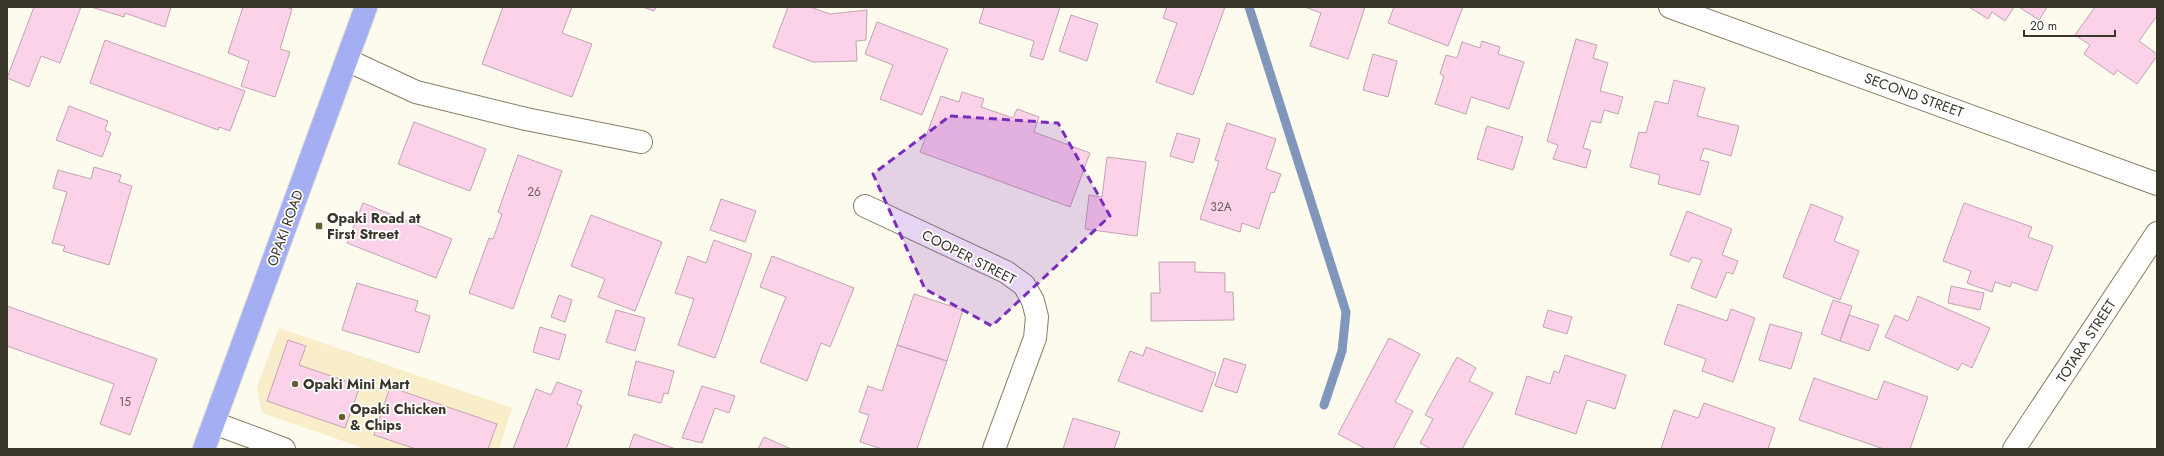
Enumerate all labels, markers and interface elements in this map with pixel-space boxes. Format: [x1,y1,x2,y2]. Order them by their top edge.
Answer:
scale bar [2024,12,2115,38]
text: 20 m [2030,17,2057,35]
street label: SECOND STREET [1861,68,1967,122]
house number: 26 [527,183,541,201]
street label: OPAKI ROAD [262,187,308,269]
house number: 32A [1210,198,1232,216]
place label: Opaki Road at First Street [327,208,421,244]
marker: Opaki Road at First Street [314,221,324,231]
street label: COOPER STREET [919,225,1020,290]
street label: TOTARA STREET [2051,295,2121,387]
place label: Opaki Mini Mart [303,374,410,394]
marker: Opaki Mini Mart [290,379,300,389]
house number: 15 [119,393,131,411]
place label: Opaki Chicken & Chips [350,399,446,435]
marker: Opaki Chicken & Chips [337,412,347,422]

